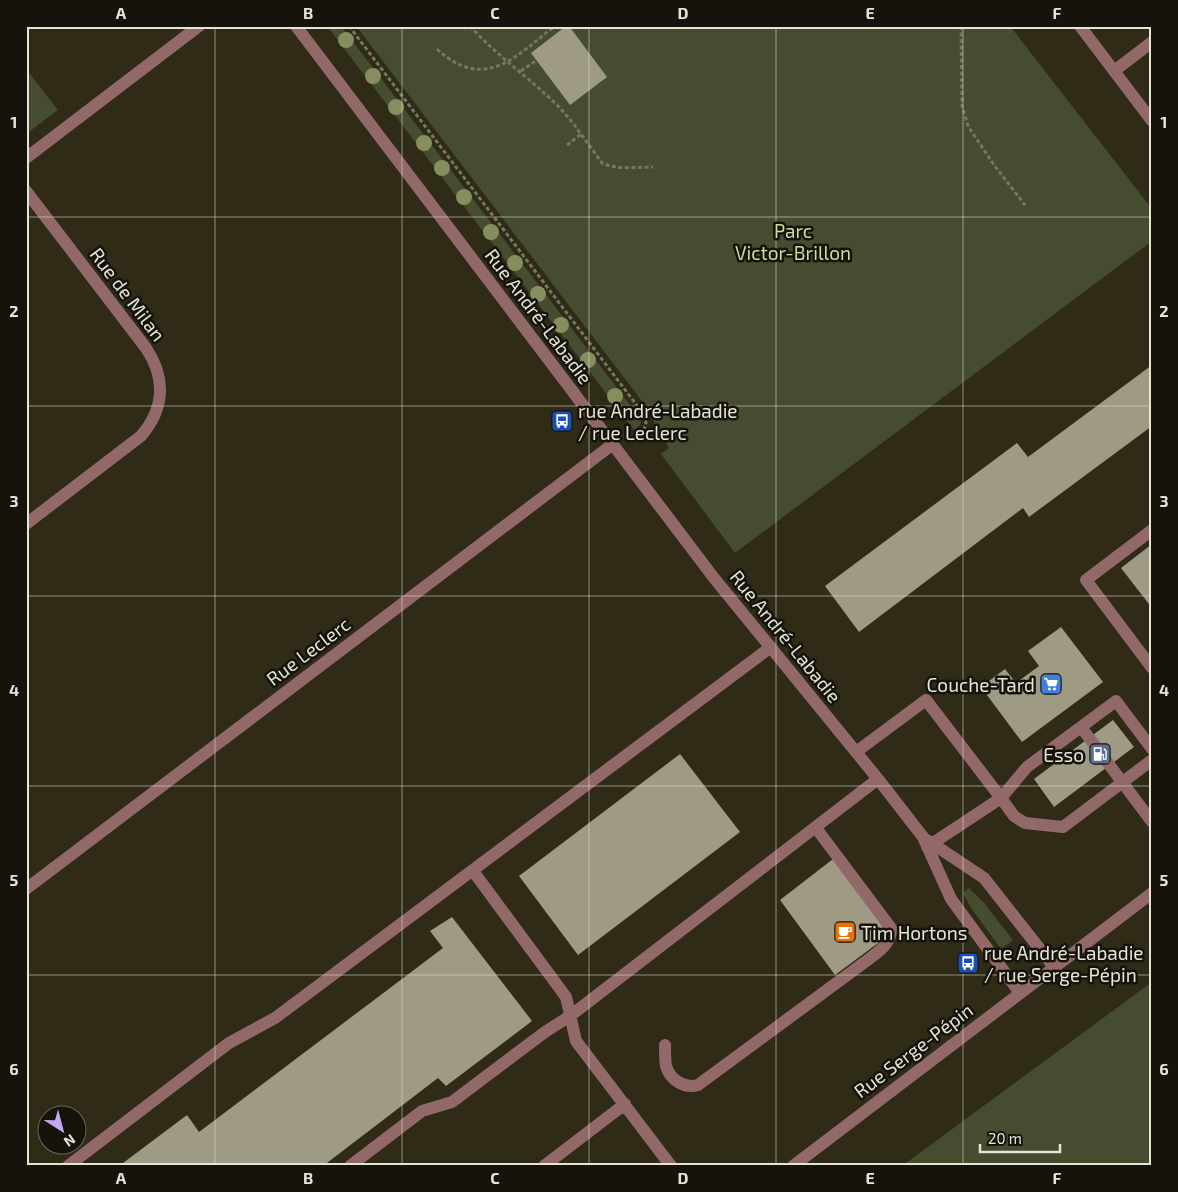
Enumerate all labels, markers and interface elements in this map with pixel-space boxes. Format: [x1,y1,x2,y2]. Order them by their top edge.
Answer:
text: A [116,3,127,22]
text: B [303,3,313,22]
text: C [490,3,500,22]
text: D [678,3,689,22]
text: E [865,3,875,22]
text: F [1053,3,1062,22]
text: 1 [11,112,17,131]
text: 1 [1161,112,1167,131]
park label: Parc Victor-Brillon [735,219,851,264]
street label: Rue de Milan [85,243,171,345]
street label: Rue André-Labadie [481,244,597,388]
text: 2 [9,301,19,320]
text: 2 [1159,301,1169,320]
place label: rue André-Labadie / rue Leclerc [578,399,738,444]
bus stop icon: rue André-Labadie / rue Leclerc [550,409,574,433]
text: 3 [9,491,19,510]
text: 3 [1159,491,1169,510]
street label: Rue André-Labadie [726,565,846,707]
street label: Rue Leclerc [262,612,354,690]
supermarket icon: Couche-Tard [1039,672,1063,696]
place label: Couche-Tard [927,673,1035,696]
text: 4 [9,680,19,699]
text: 4 [1159,680,1169,699]
fuel station icon: Esso [1088,742,1112,766]
place label: Esso [1043,743,1084,766]
text: 5 [10,870,19,889]
text: 5 [1160,870,1169,889]
cafe icon: Tim Hortons [833,920,857,944]
place label: Tim Hortons [861,921,967,944]
place label: rue André-Labadie / rue Serge-Pépin [984,941,1144,986]
bus stop icon: rue André-Labadie / rue Serge-Pépin [956,951,980,975]
street label: Rue Serge-Pépin [849,998,977,1102]
text: 6 [9,1059,19,1078]
text: 6 [1159,1059,1169,1078]
north arrow [38,1104,88,1154]
scale bar [980,1122,1060,1154]
text: 20 m [988,1129,1022,1147]
text: N [61,1131,79,1151]
text: A [116,1168,127,1187]
text: B [303,1168,313,1187]
text: C [490,1168,500,1187]
text: D [678,1168,689,1187]
text: E [865,1168,875,1187]
text: F [1053,1168,1062,1187]

